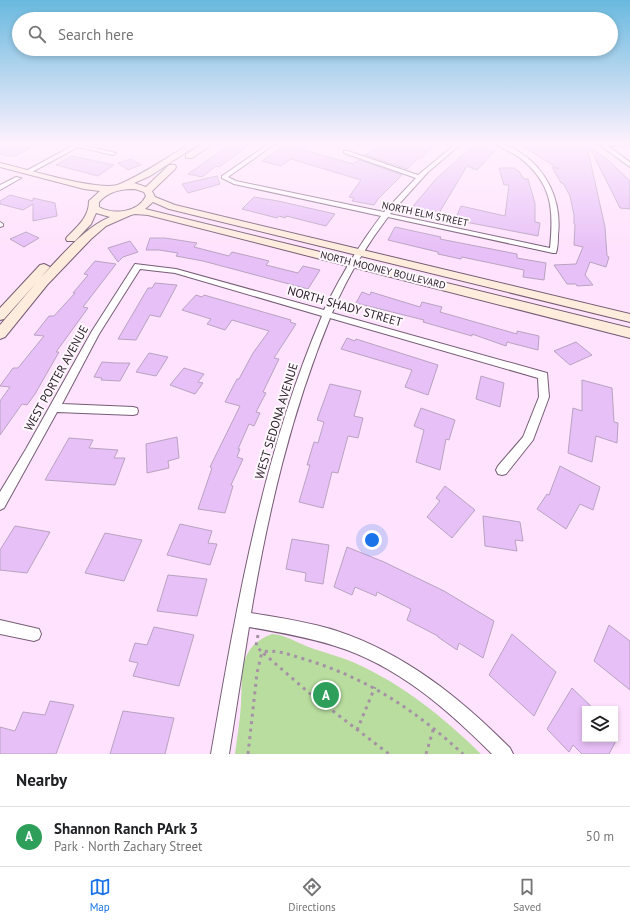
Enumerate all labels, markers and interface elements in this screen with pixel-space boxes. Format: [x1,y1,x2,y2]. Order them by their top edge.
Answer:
search box [12,12,618,56]
icon: search [26,23,48,45]
text: Search here [58,25,134,44]
street label: NORTH ELM STREET [381,198,470,230]
street label: NORTH MOONEY BOULEVARD [319,248,447,292]
street label: NORTH SHADY STREET [286,282,404,330]
street label: WEST PORTER AVENUE [21,323,91,433]
street label: WEST SEDONA AVENUE [251,361,301,481]
your location [362,530,382,550]
pin: A [313,680,339,710]
map controls [582,706,618,742]
button: layers [582,706,618,742]
text: Nearby [16,769,67,791]
text: Shannon Ranch PArk 3 [54,819,198,838]
text: A [25,828,33,845]
text: 50 m [586,828,614,845]
text: Park · North Zachary Street [54,838,203,855]
tab: Map [89,876,111,914]
tab: Directions [288,876,336,914]
tab: Saved [513,876,541,914]

